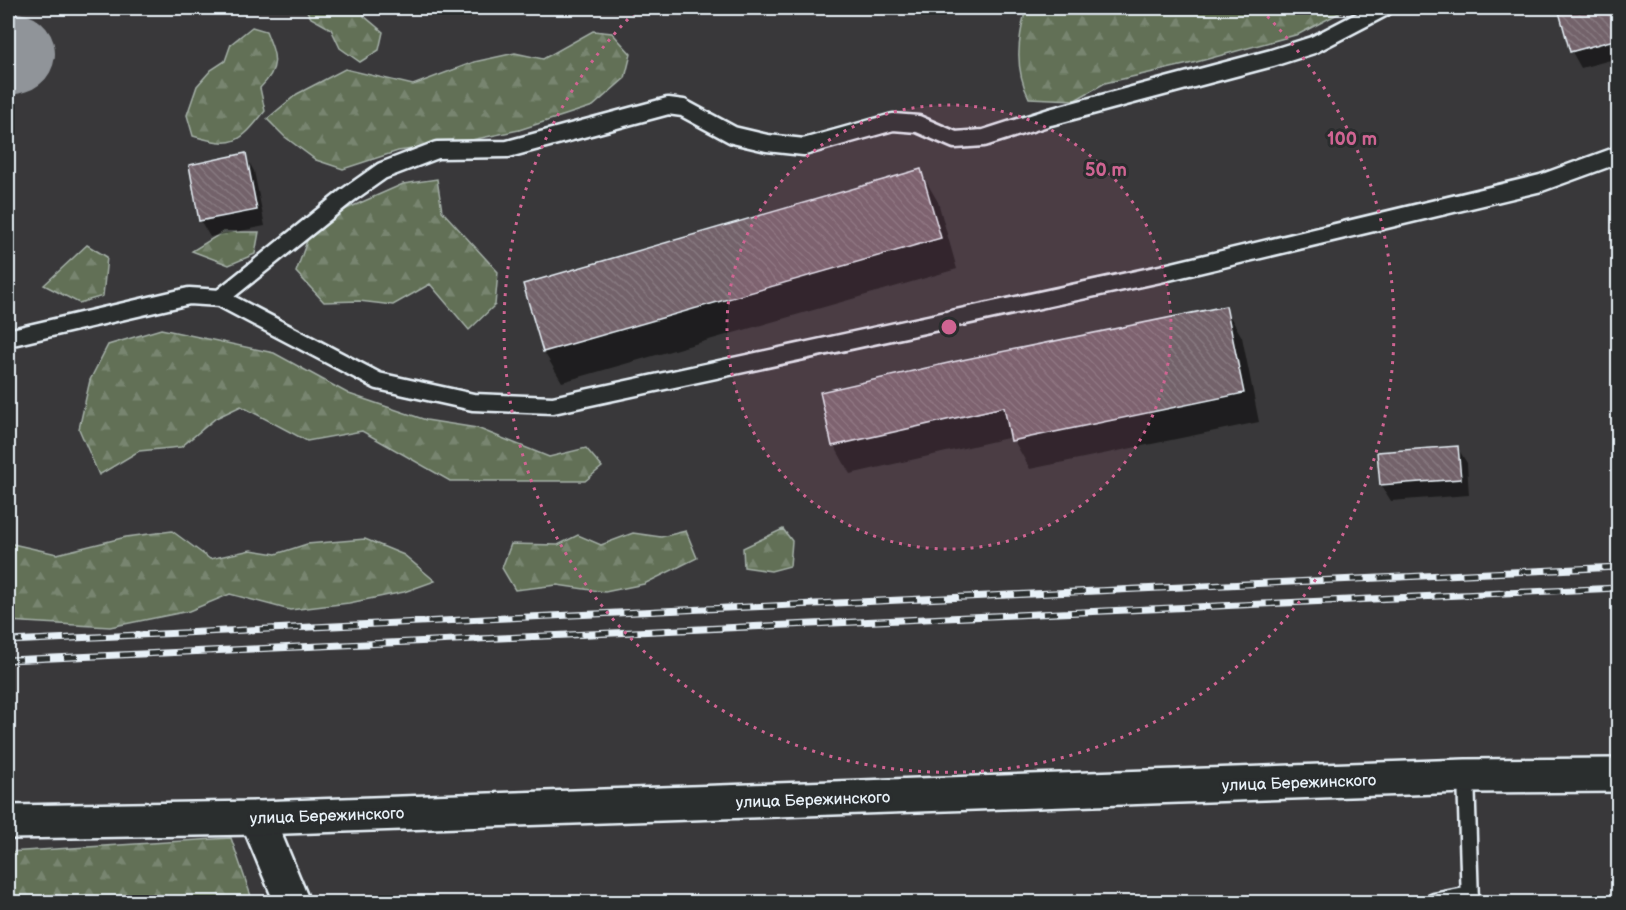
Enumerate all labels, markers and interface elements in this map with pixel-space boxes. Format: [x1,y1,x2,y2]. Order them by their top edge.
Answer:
text: 100 m [1327,129,1377,150]
text: 50 m [1085,160,1127,181]
centre of rings [939,317,959,337]
street label: улица Бережинского [1222,771,1376,796]
street label: улица Бережинского [736,788,890,813]
street label: улица Бережинского [250,804,404,829]

